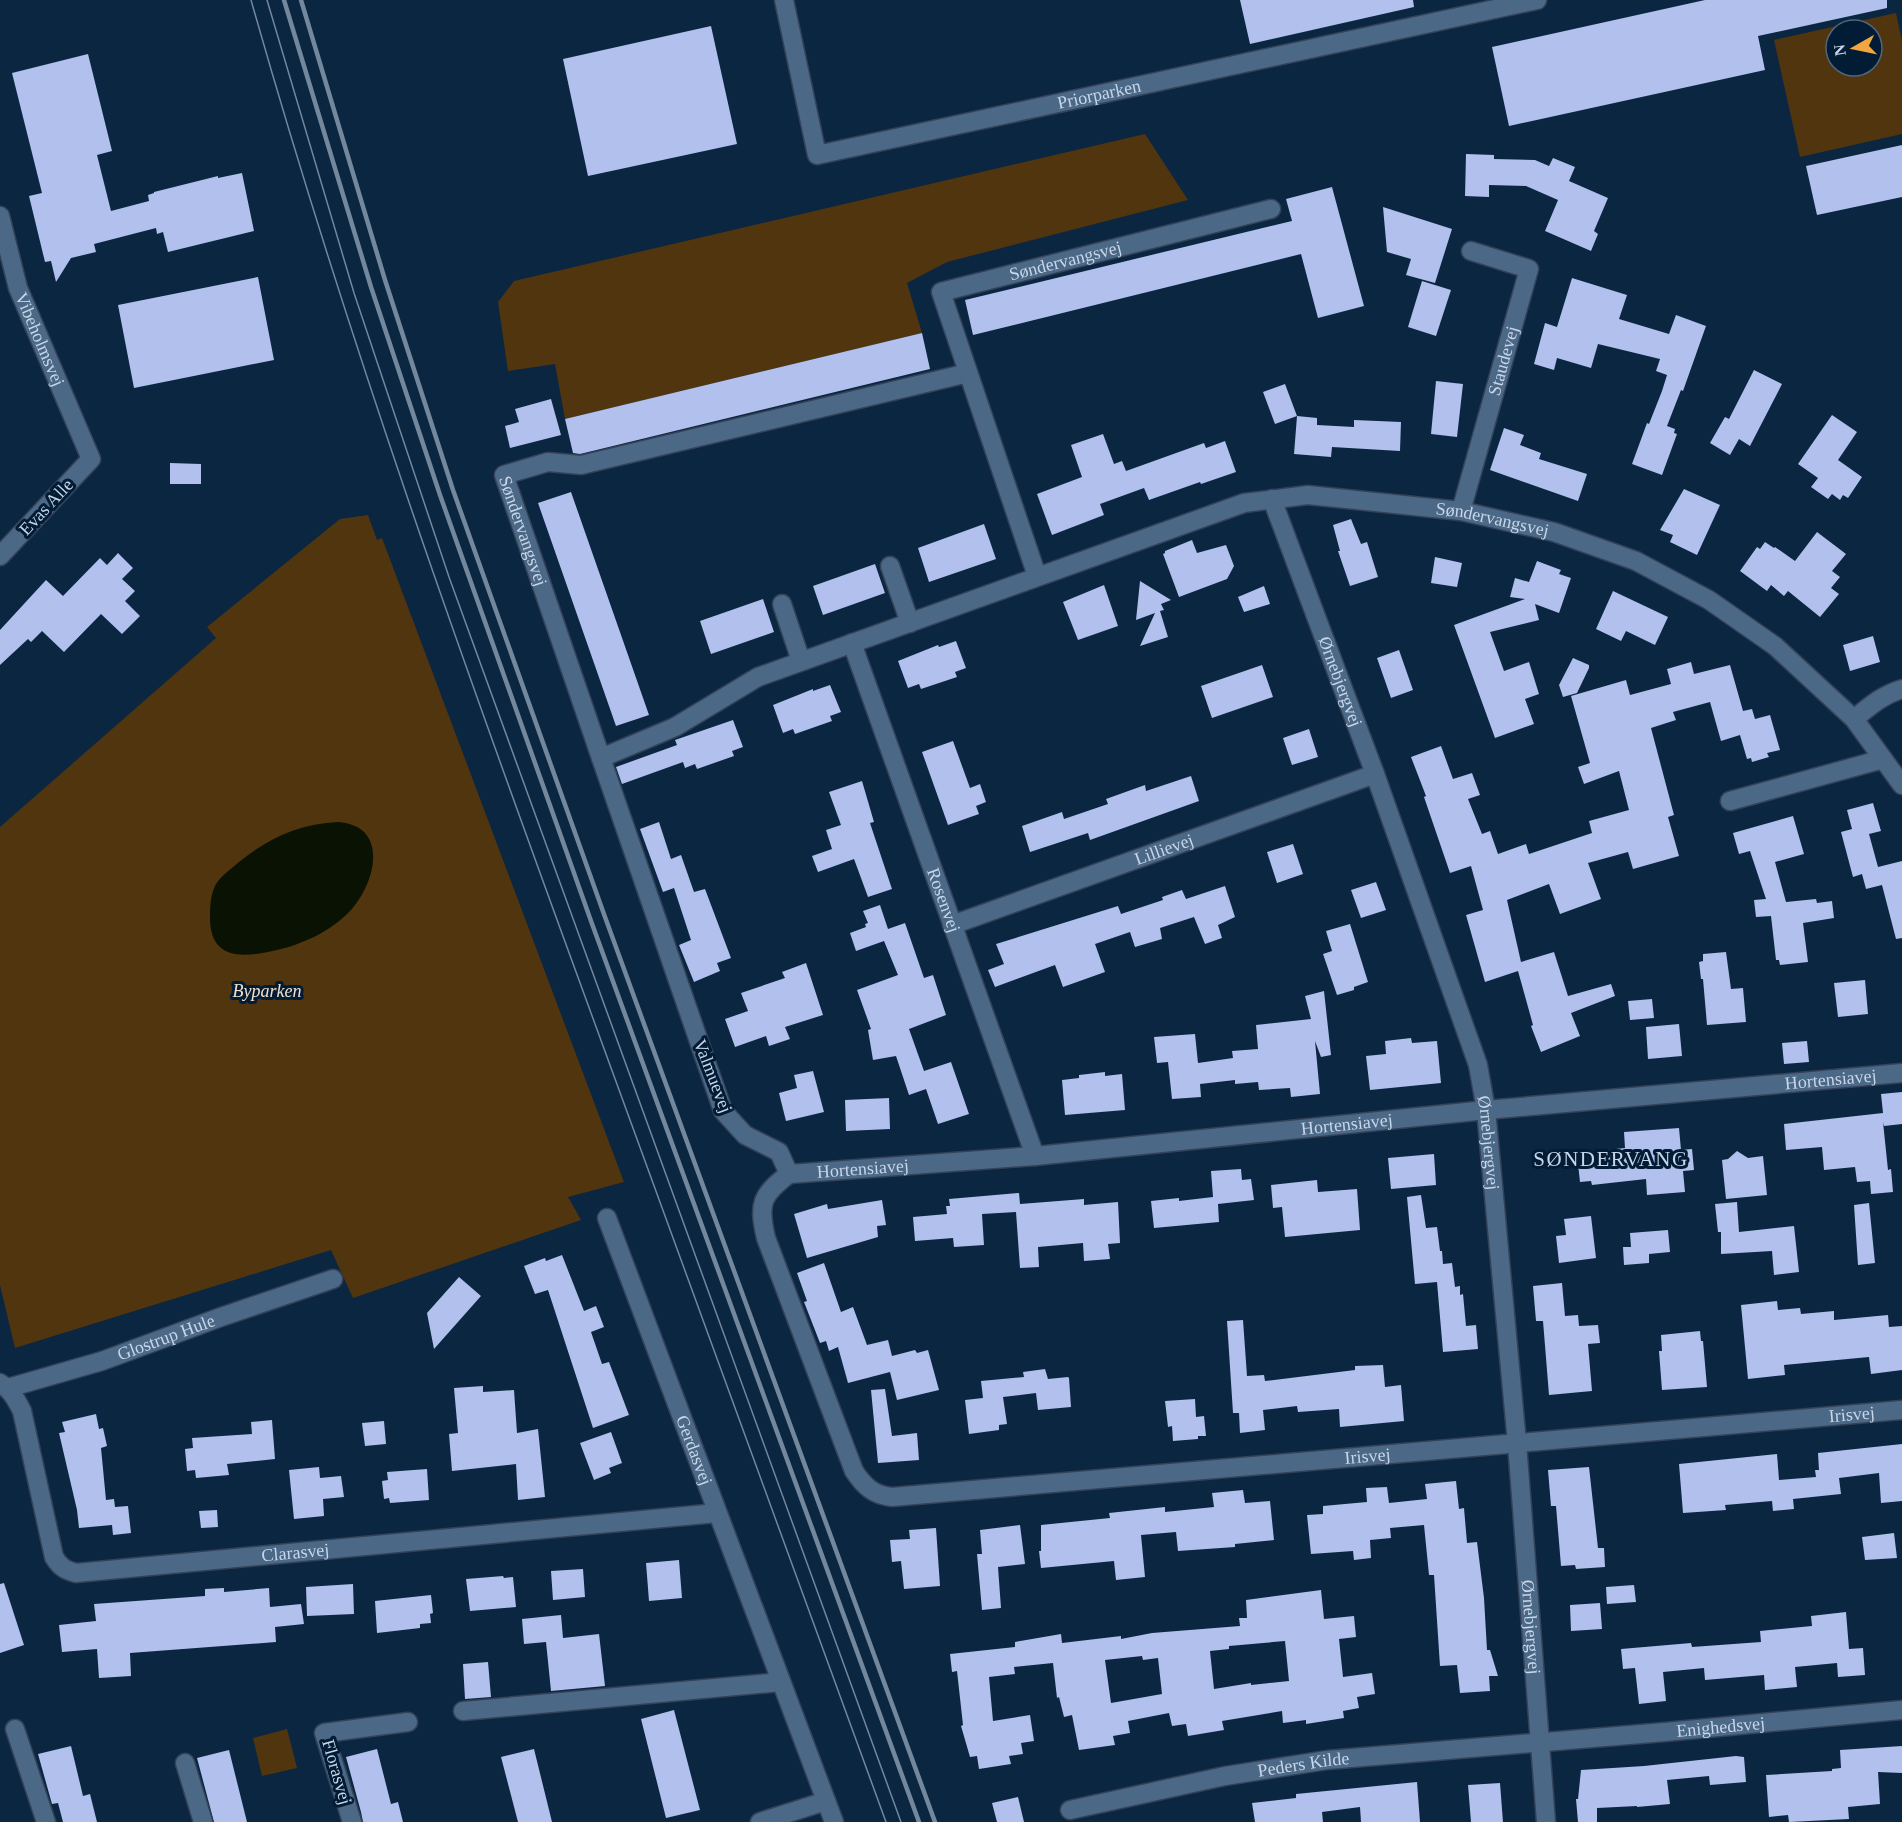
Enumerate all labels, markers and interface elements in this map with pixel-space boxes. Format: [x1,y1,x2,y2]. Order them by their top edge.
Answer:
north arrow [1824,18,1884,78]
text: N [1830,43,1849,57]
street label: Priorparken [1055,76,1143,113]
street label: Søndervangsvej [1007,237,1124,284]
street label: Vibeholmsvej [11,289,69,389]
street label: Staudevej [1484,324,1522,398]
street label: Søndervangsvej [495,473,551,589]
street label: Evas Alle [15,475,77,539]
street label: Søndervangsvej [1435,498,1551,541]
street label: Ørnebjergvej [1314,634,1366,729]
street label: Lillievej [1132,830,1196,869]
street label: Rosenvej [923,865,964,935]
park label: Byparken [233,981,301,1001]
street label: Valmuevej [690,1036,736,1116]
street label: Hortensiavej [1784,1065,1877,1093]
street label: Ørnebjergvej [1474,1094,1503,1191]
street label: Hortensiavej [1300,1110,1394,1139]
district label: SØNDERVANG [1533,1147,1689,1171]
street label: Hortensiavej [816,1155,909,1182]
street label: Glostrup Hule [114,1310,218,1365]
street label: Irisvej [1828,1402,1876,1426]
street label: Gerdasvej [672,1412,716,1488]
street label: Irisvej [1344,1444,1391,1468]
street label: Clarasvej [261,1539,330,1566]
street label: Ørnebjergvej [1517,1579,1545,1675]
street label: Enighedsvej [1675,1713,1766,1741]
street label: Florasvej [318,1737,356,1807]
street label: Peders Kilde [1256,1748,1350,1781]

